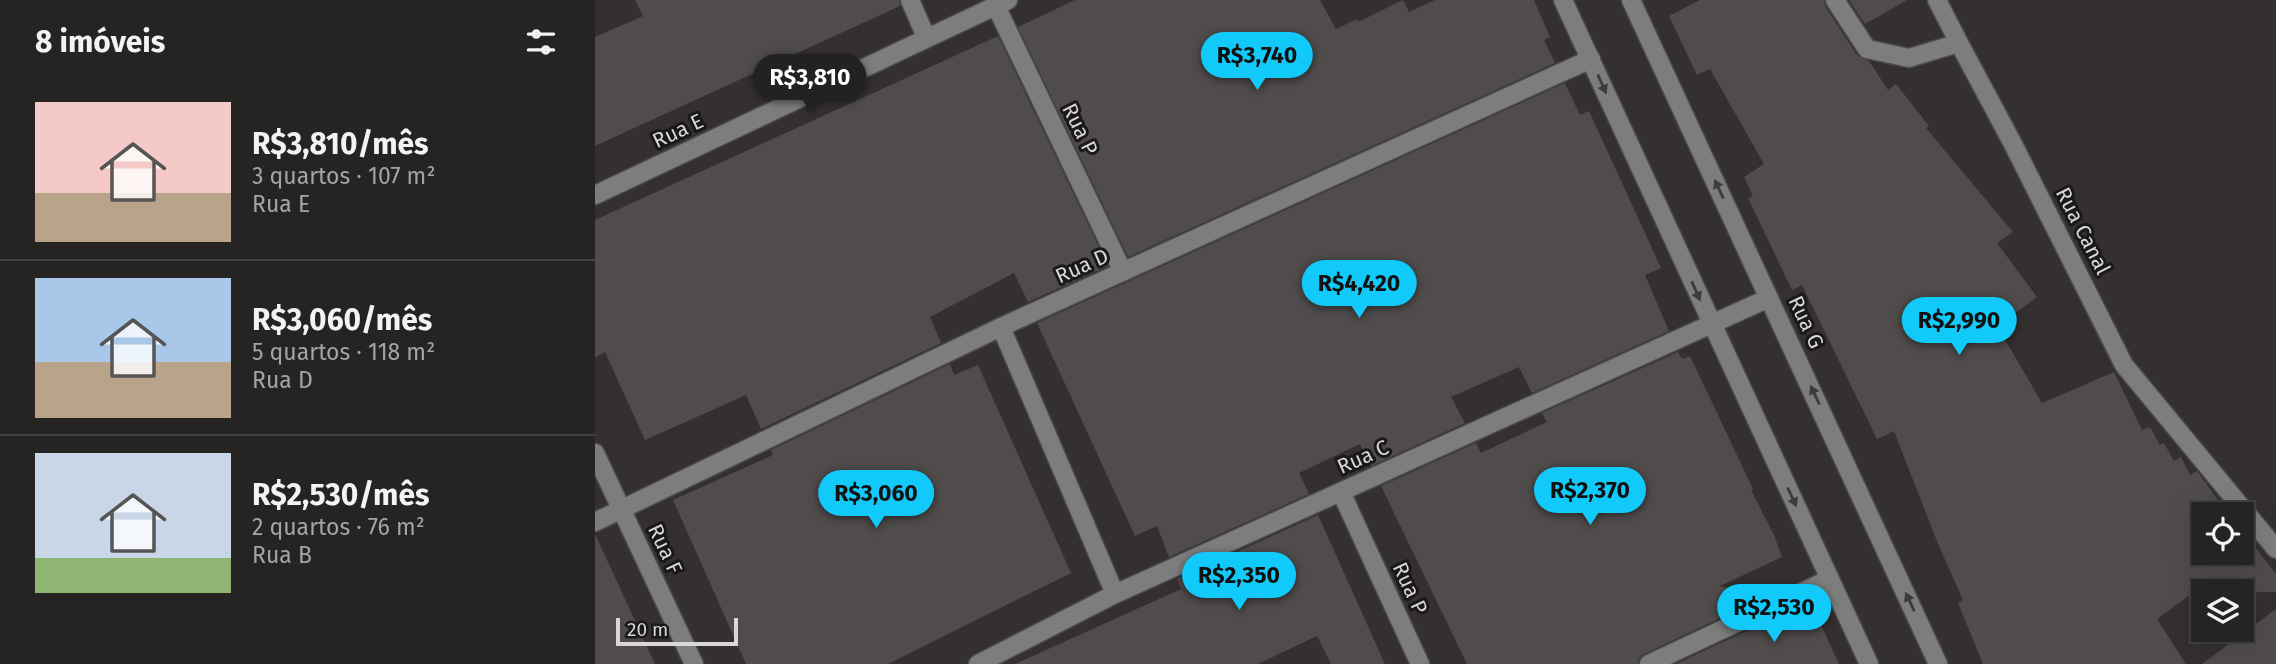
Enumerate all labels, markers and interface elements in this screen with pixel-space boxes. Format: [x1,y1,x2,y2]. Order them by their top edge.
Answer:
icon: filters [522,23,560,61]
text: 8 imóveis [35,24,165,60]
pin: R$3,740 [1192,32,1322,92]
text: R$3,740 [1217,41,1297,69]
pin: R$3,810 [745,54,875,114]
text: R$3,810 [770,63,850,91]
one-way arrow [1596,74,1608,94]
street label: Rua P [1056,99,1104,159]
street label: Rua E [648,108,708,154]
text: R$3,810/mês [252,126,429,162]
icon: home [91,130,175,214]
text: 3 quartos · 107 m² [252,162,435,190]
one-way arrow [1713,179,1725,199]
street label: Rua Canal [2050,183,2116,279]
text: Rua E [252,190,310,218]
street label: Rua D [1051,243,1113,289]
pin: R$4,420 [1294,260,1424,320]
text: R$4,420 [1318,269,1400,297]
one-way arrow [1690,281,1702,301]
street label: Rua G [1783,292,1829,352]
pin: R$2,990 [1894,298,2024,357]
text: R$3,060/mês [252,302,432,338]
icon: home [91,306,175,390]
text: R$2,990 [1918,306,2000,334]
text: 5 quartos · 118 m² [252,338,435,366]
text: Rua D [252,366,313,394]
one-way arrow [1809,385,1820,406]
street label: Rua C [1333,434,1393,480]
pin: R$2,370 [1525,468,1655,527]
pin: R$3,060 [811,470,941,530]
text: R$2,370 [1550,476,1630,504]
text: R$2,530/mês [252,477,429,513]
text: R$3,060 [834,479,918,507]
icon: home [91,481,175,565]
one-way arrow [1787,487,1798,508]
map controls [2191,502,2254,642]
button: locate [2191,502,2254,565]
text: 2 quartos · 76 m² [252,513,425,541]
street label: Rua F [642,520,688,578]
text: Rua B [252,541,312,569]
pin: R$2,350 [1174,552,1304,612]
street label: Rua P [1387,558,1433,618]
text: R$2,350 [1198,561,1280,589]
button: layers [2191,579,2254,642]
pin: R$2,530 [1709,584,1839,644]
one-way arrow [1904,592,1916,612]
text: R$2,530 [1733,593,1815,621]
scale bar [616,615,739,647]
text: 20 m [627,618,668,641]

